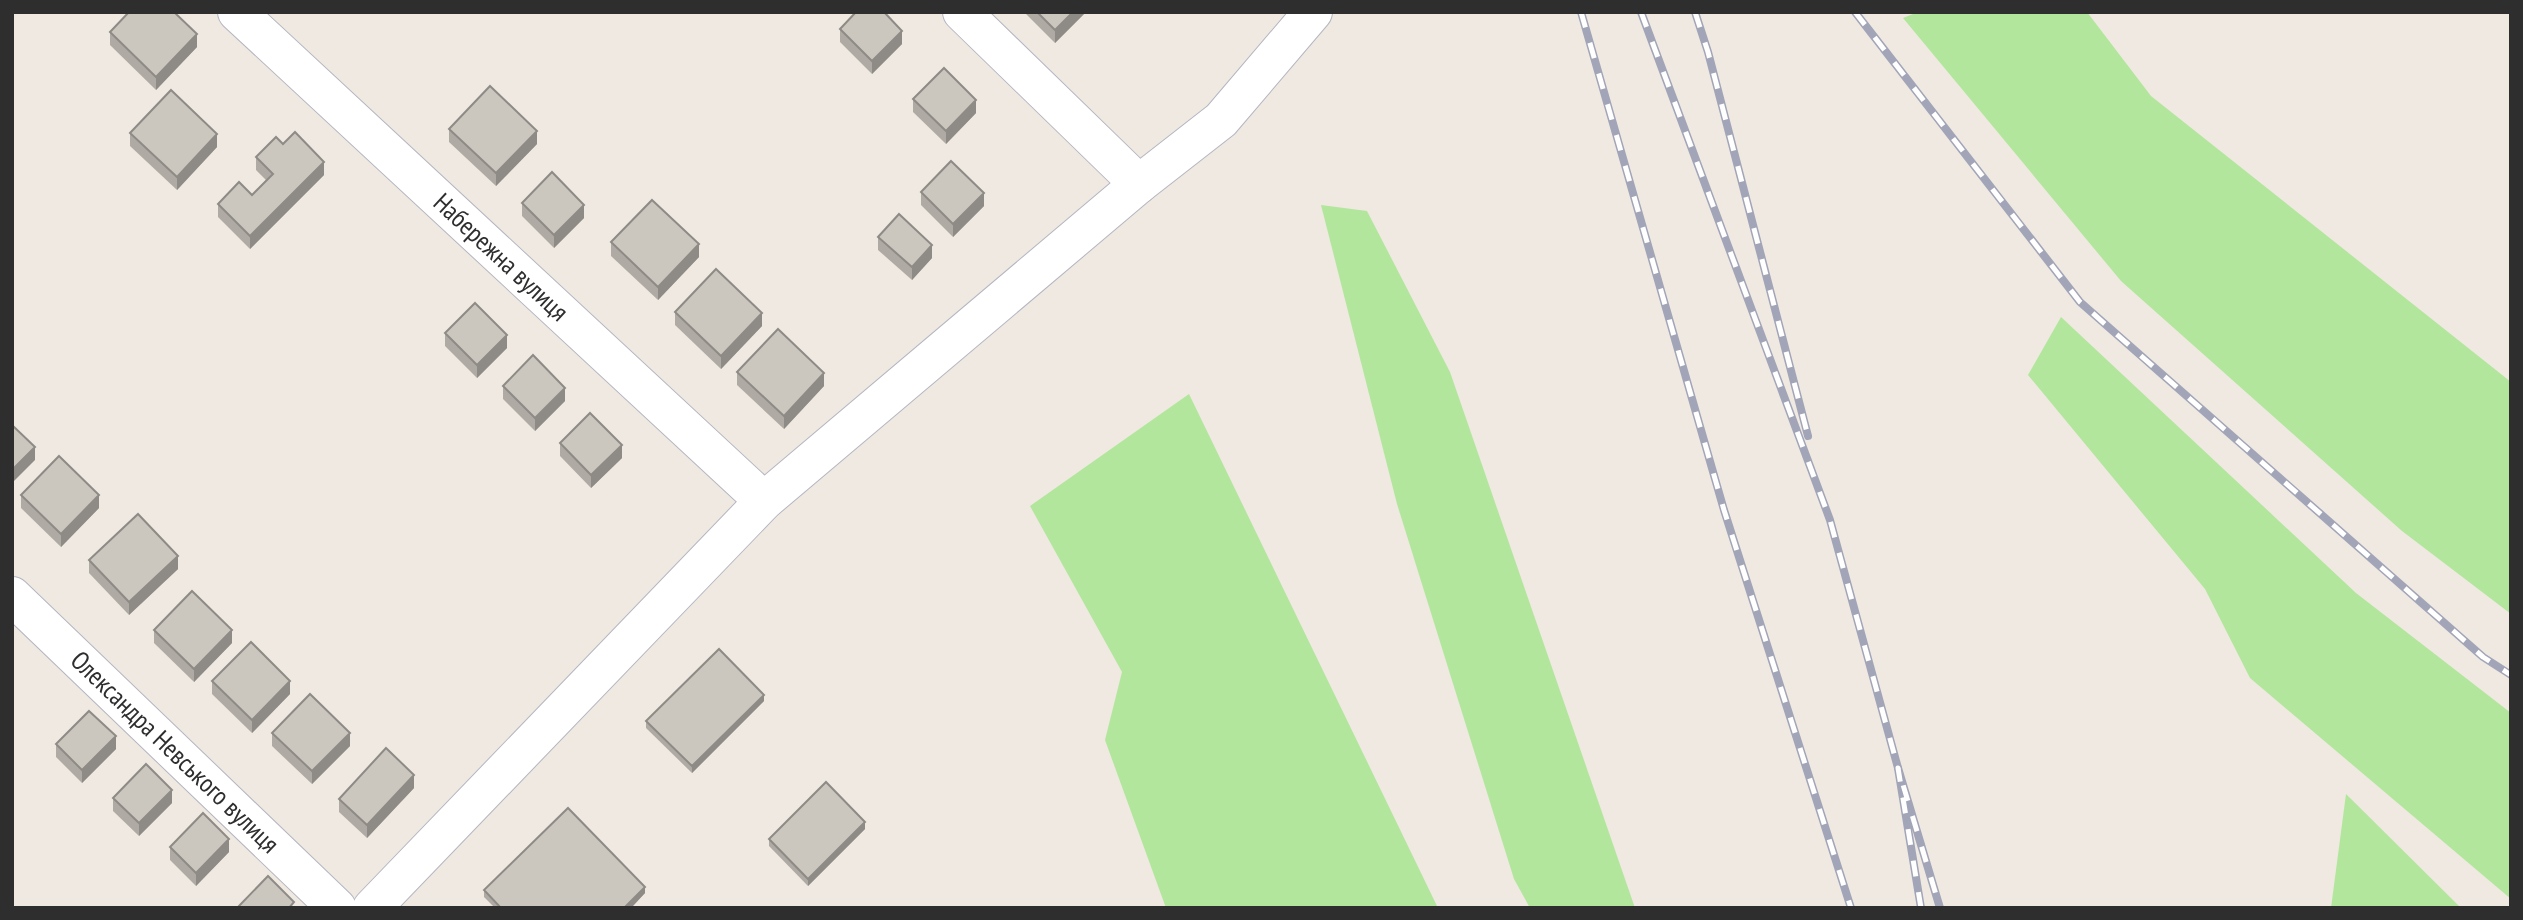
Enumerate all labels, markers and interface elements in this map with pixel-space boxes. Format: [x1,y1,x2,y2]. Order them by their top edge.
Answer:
street label: Набережна вулиця [427,186,576,328]
street label: Олександра Невського вулиця [64,643,287,860]

